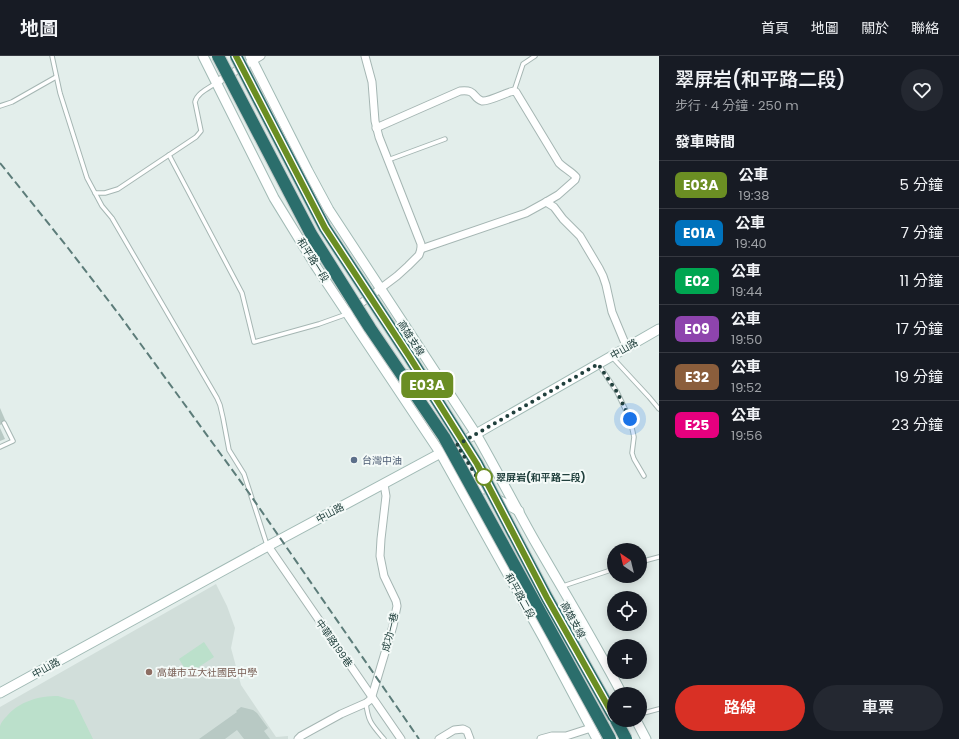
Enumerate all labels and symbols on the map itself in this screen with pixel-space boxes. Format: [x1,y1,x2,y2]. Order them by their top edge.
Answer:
street label: 和平路一段 [293,235,333,285]
street label: 高雄支線 [394,317,428,359]
street label: 中山路 [607,335,641,363]
line badge: E03A [399,372,455,398]
your location [620,409,640,429]
place label: 台灣中油 [362,453,402,468]
marker: 台灣中油 [349,455,359,465]
marker: 翠屏岩(和平路二段) [475,468,493,486]
place label: 翠屏岩(和平路二段) [496,470,586,485]
street label: 中山路 [313,499,347,527]
north arrow [607,543,647,583]
street label: 和平路二段 [501,570,539,622]
street label: 高雄支線 [557,599,589,641]
street label: 成功一巷 [378,611,402,653]
street label: 中華路199巷 [312,616,356,670]
street label: 中山路 [29,654,63,682]
place label: 高雄市立大社國民中學 [157,665,257,680]
marker: 高雄市立大社國民中學 [144,667,154,677]

